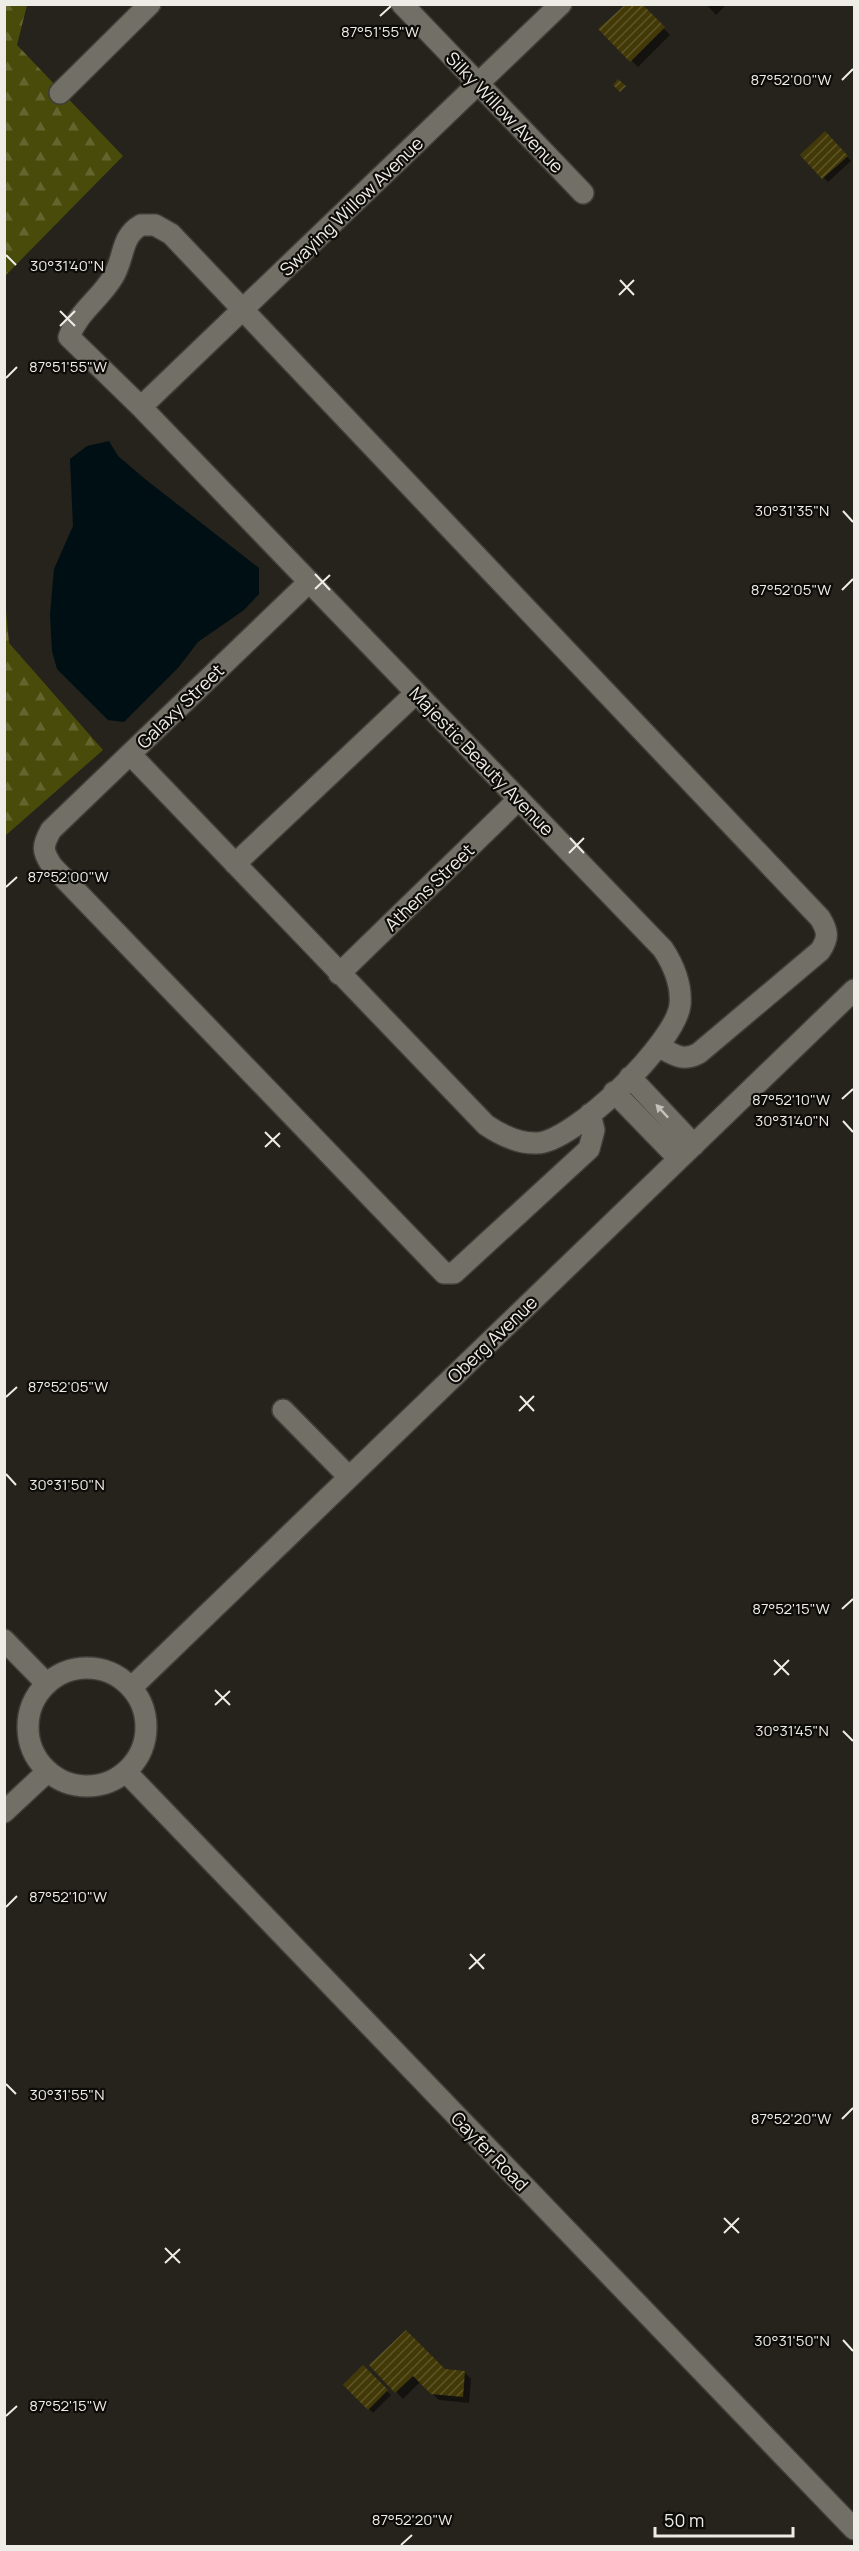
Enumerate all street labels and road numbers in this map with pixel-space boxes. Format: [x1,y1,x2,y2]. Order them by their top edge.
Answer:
street label: Silky Willow Avenue [441,46,569,178]
street label: Swaying Willow Avenue [274,131,428,281]
street label: Galaxy Street [131,658,229,754]
street label: Majestic Beauty Avenue [404,681,560,841]
street label: Athens Street [379,838,479,936]
street label: Oberg Avenue [442,1290,542,1388]
street label: Gayfer Road [446,2106,534,2196]

